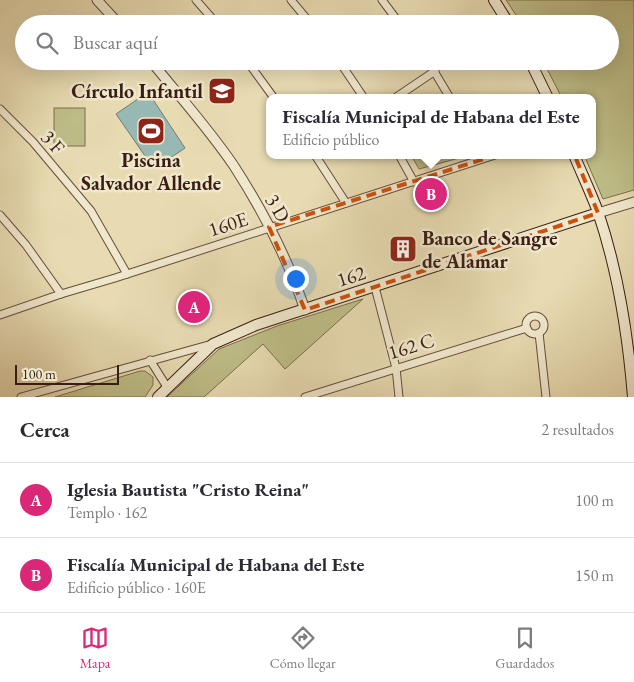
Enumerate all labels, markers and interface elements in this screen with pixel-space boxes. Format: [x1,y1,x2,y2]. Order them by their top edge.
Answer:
search box [15,15,619,70]
icon: search [33,29,61,57]
text: Buscar aquí [73,30,158,55]
school or university icon: Círculo Infantil [207,76,237,106]
place label: Círculo Infantil [71,78,203,104]
popup [266,94,596,159]
text: Fiscalía Municipal de Habana del Este [282,104,580,129]
sports icon: Piscina Salvador Allende [136,116,166,146]
street label: 3 F [35,124,71,160]
text: Edificio público [282,129,379,150]
place label: Piscina Salvador Allende [81,147,221,196]
pin: B [415,175,447,213]
street label: 3 D [260,189,296,227]
street label: 160E [205,205,251,243]
place label: Banco de Sangre de Alamar [422,225,558,274]
building icon: Banco de Sangre de Alamar [388,234,418,264]
street label: 162 [333,259,369,293]
your location [283,266,309,292]
pin: A [178,288,210,326]
street label: 162 C [385,327,437,365]
scale bar [15,362,119,385]
text: 100 m [22,365,56,383]
text: Cerca [20,416,70,443]
text: 2 resultados [542,419,614,440]
text: Iglesia Bautista "Cristo Reina" [67,477,309,502]
text: A [30,490,42,511]
text: 100 m [575,490,614,511]
text: Templo · 162 [67,502,147,523]
text: Fiscalía Municipal de Habana del Este [67,552,365,577]
text: B [31,565,41,586]
text: 150 m [575,565,614,586]
text: Edificio público · 160E [67,577,206,598]
tab: Mapa [80,624,110,672]
tab: Cómo llegar [270,624,336,672]
tab: Guardados [495,624,554,672]

